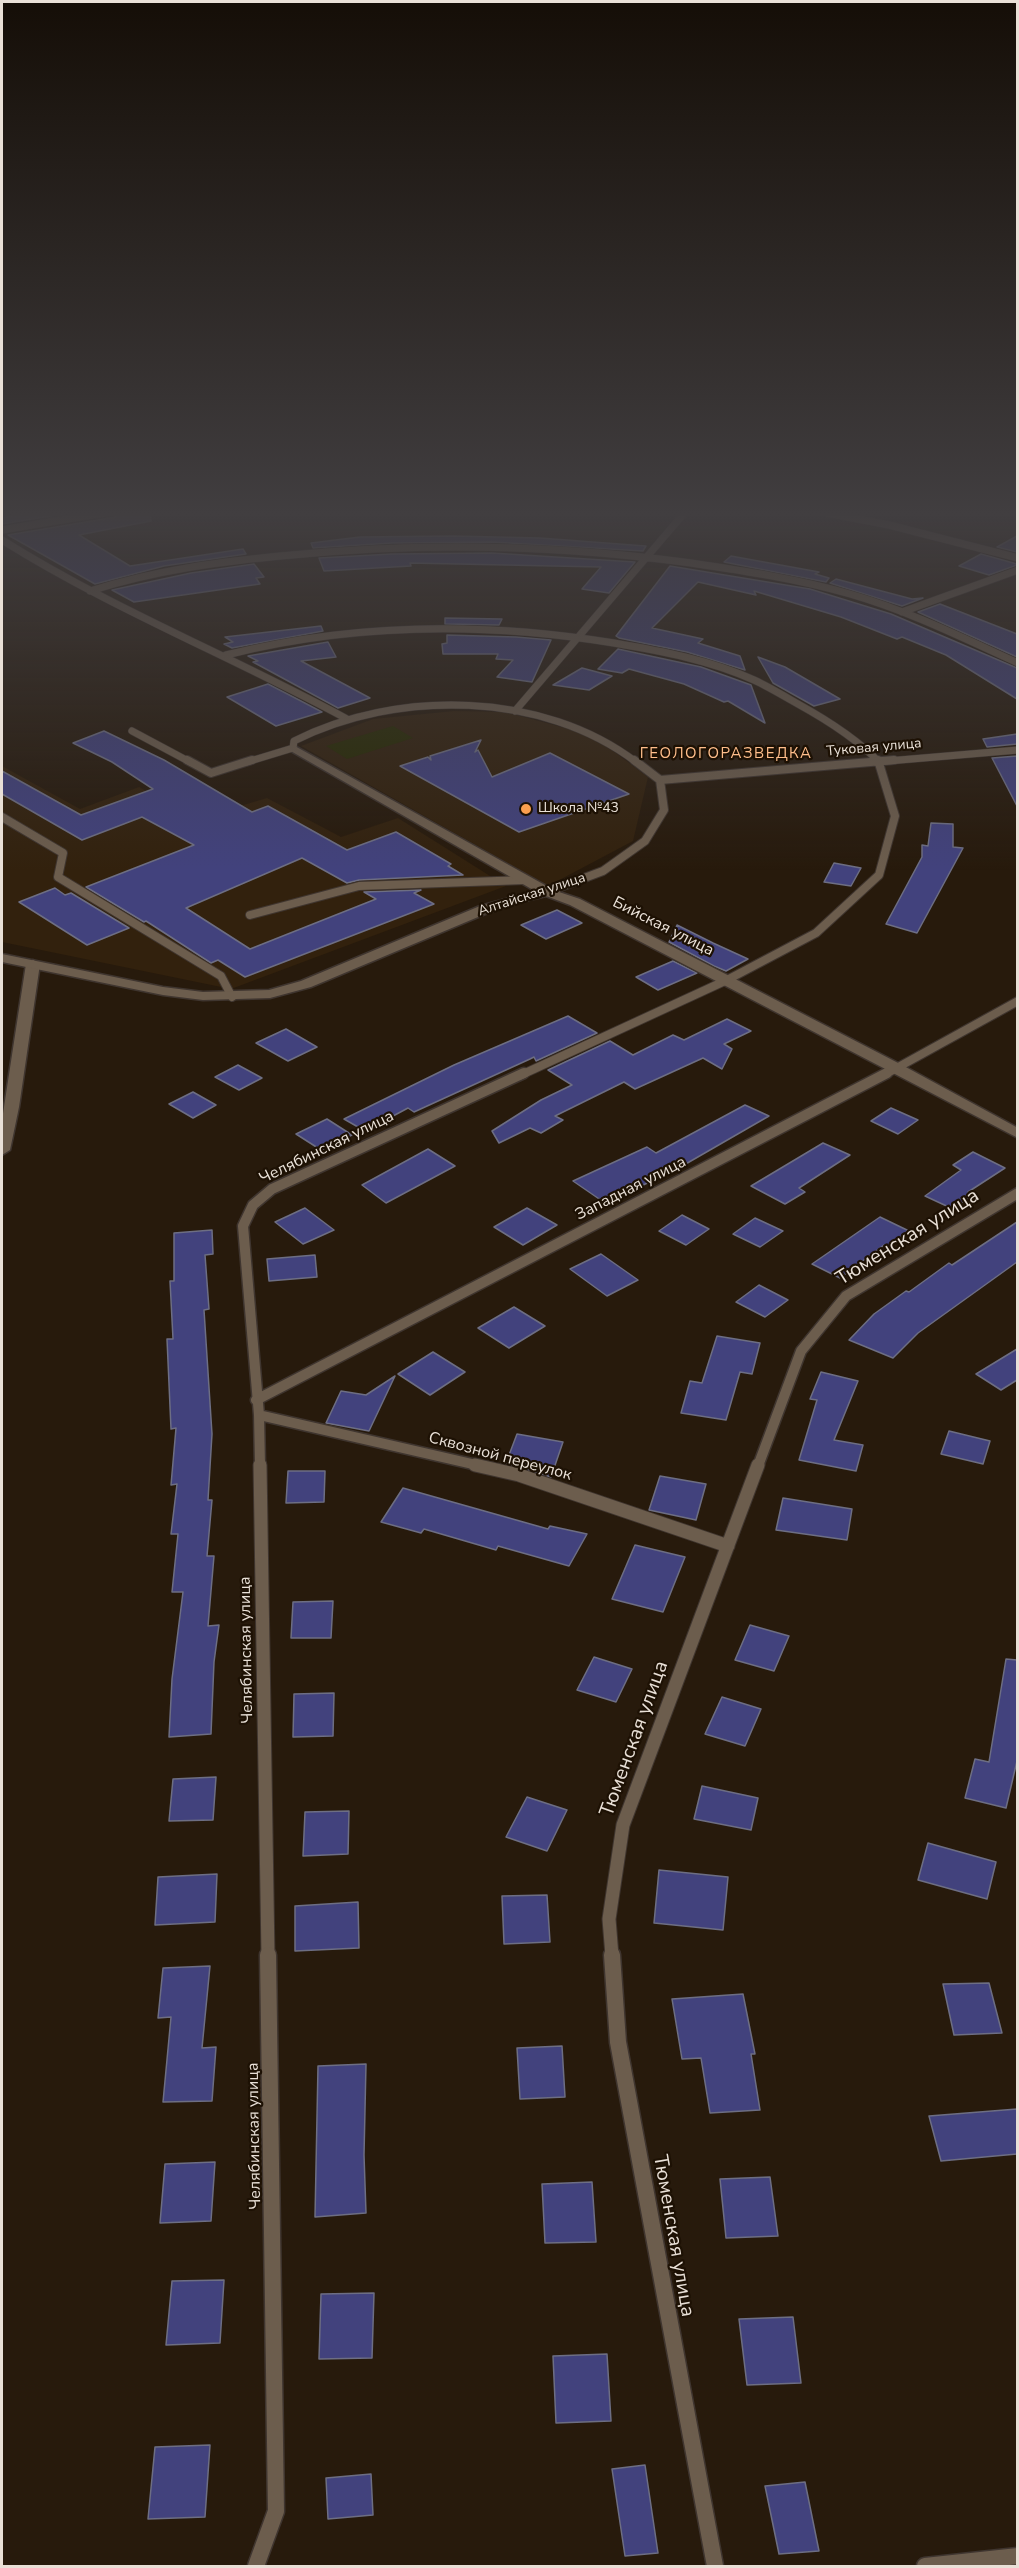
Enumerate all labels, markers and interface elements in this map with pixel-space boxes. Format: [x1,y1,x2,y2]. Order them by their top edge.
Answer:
street label: Туковая улица [826,735,922,761]
district label: ГЕОЛОГОРАЗВЕДКА [640,745,812,763]
place label: Школа №43 [538,801,619,817]
marker: Школа №43 [519,802,533,816]
street label: Алтайская улица [476,870,588,920]
street label: Бийская улица [609,893,717,961]
street label: Челябинская улица [257,1107,397,1189]
street label: Западная улица [572,1153,690,1225]
street label: Тюменская улица [832,1184,984,1292]
street label: Сквозной переулок [426,1429,574,1485]
street label: Челябинская улица [236,1576,258,1724]
street label: Тюменская улица [596,1658,674,1820]
street label: Челябинская улица [244,2062,266,2210]
street label: Тюменская улица [647,2153,699,2319]

